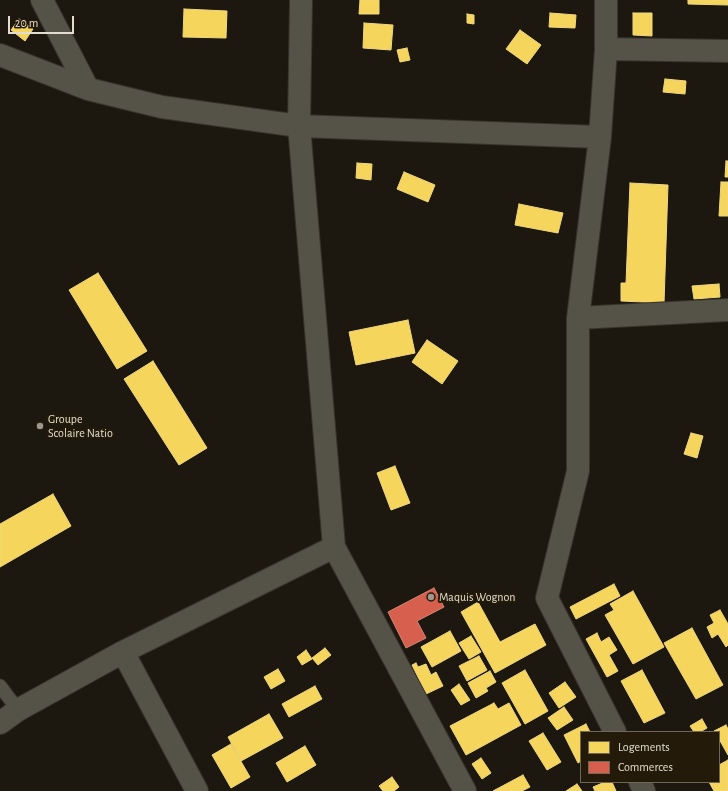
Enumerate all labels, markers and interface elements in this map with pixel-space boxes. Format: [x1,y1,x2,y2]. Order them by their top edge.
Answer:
scale bar [10,8,76,34]
text: 20 m [15,17,38,29]
place label: Groupe Scolaire Natio [48,412,113,440]
marker: Groupe Scolaire Natio [35,421,45,431]
place label: Maquis Wognon [439,590,516,604]
marker: Maquis Wognon [426,592,436,602]
legend [580,731,720,783]
text: Logements [618,741,670,753]
text: Commerces [618,761,673,773]

